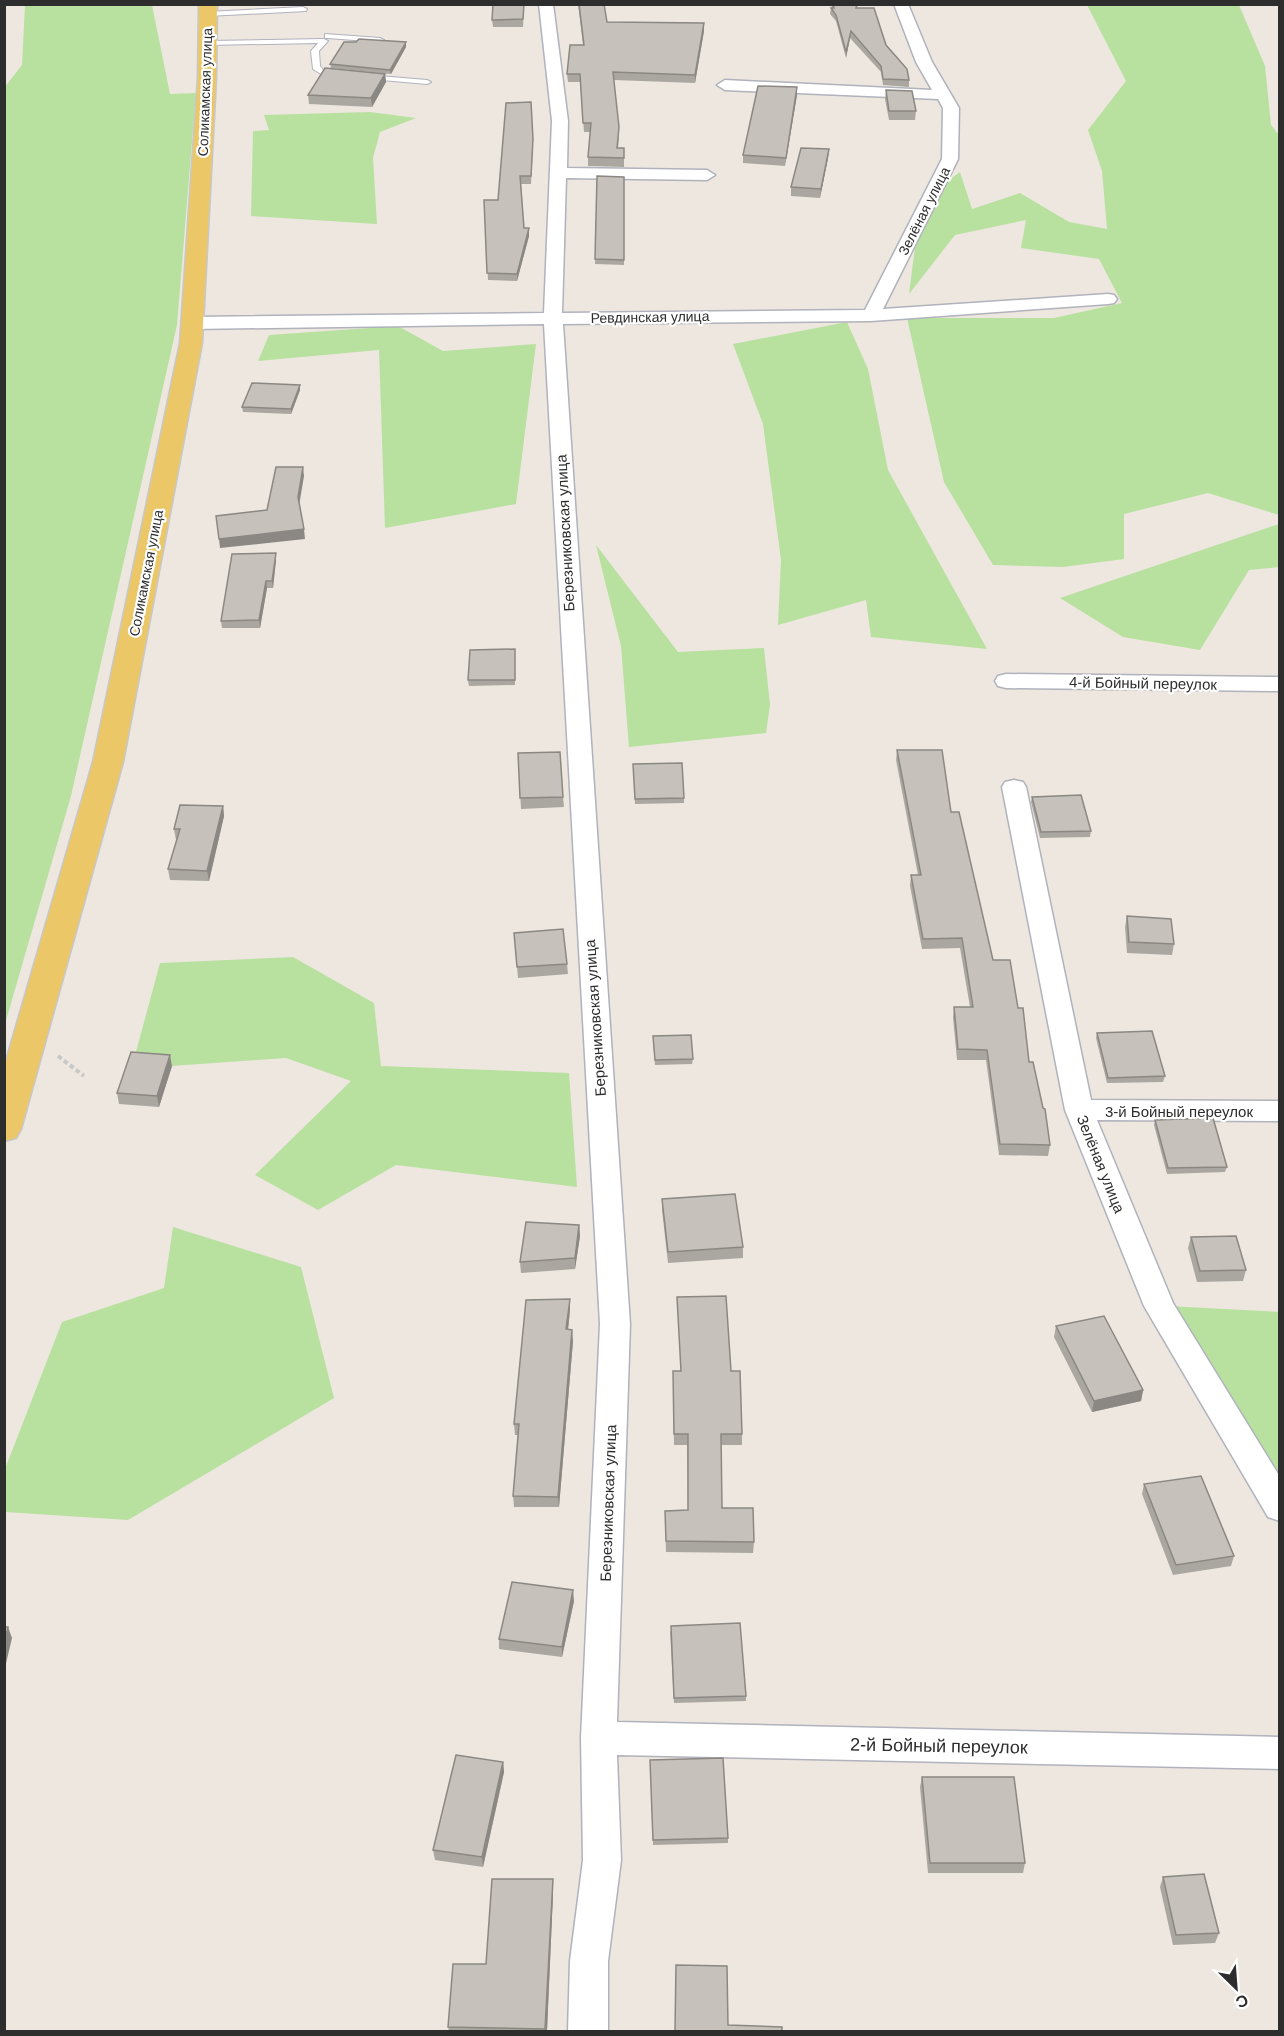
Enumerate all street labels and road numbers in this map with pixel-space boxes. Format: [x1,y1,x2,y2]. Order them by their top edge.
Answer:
street label: Соликамская улица [195,27,215,157]
street label: Зелёная улица [895,164,953,258]
street label: Ревдинская улица [591,308,710,326]
street label: Березниковская улица [552,453,578,612]
street label: Соликамская улица [126,508,166,638]
street label: 4-й Бойный переулок [1069,673,1218,693]
street label: Березниковская улица [581,938,609,1097]
street label: 3-й Бойный переулок [1105,1103,1253,1120]
street label: Зелёная улица [1074,1113,1129,1216]
street label: Березниковская улица [597,1423,619,1582]
street label: 2-й Бойный переулок [850,1734,1028,1758]

